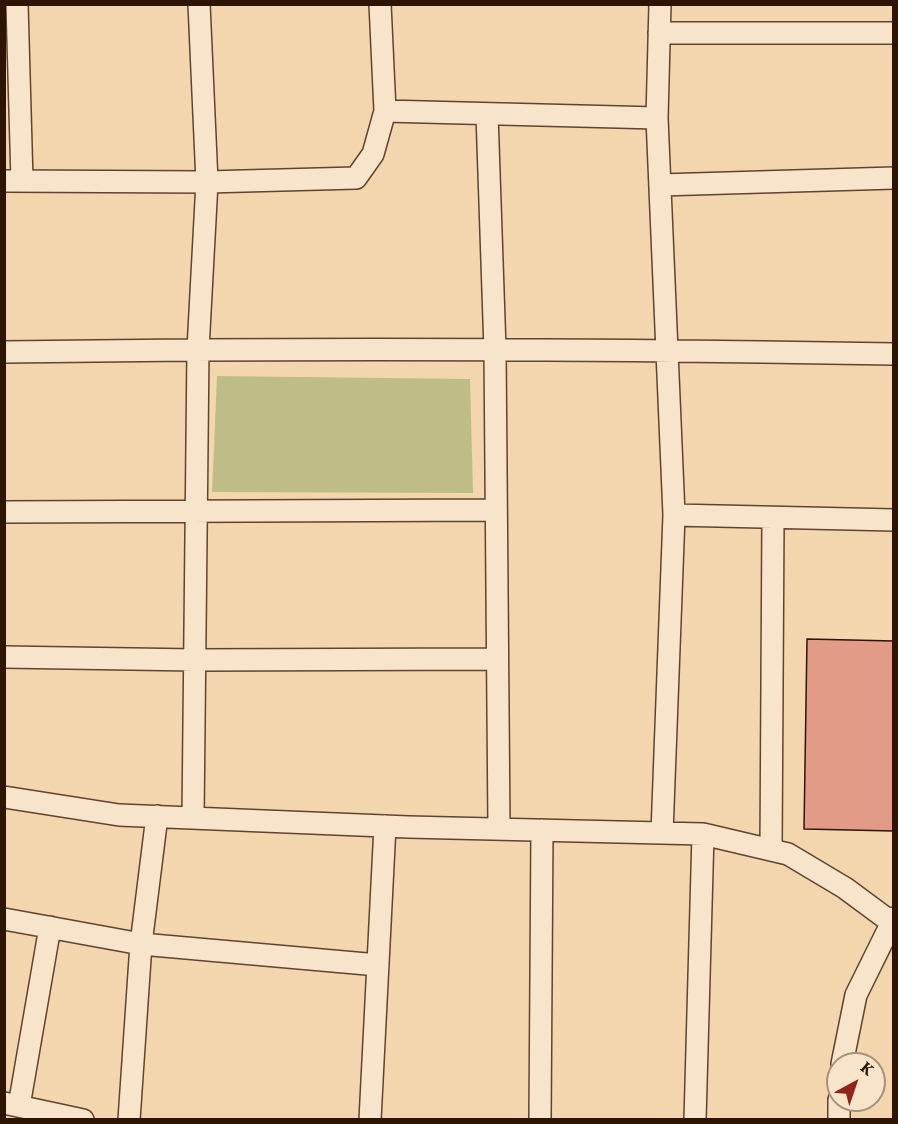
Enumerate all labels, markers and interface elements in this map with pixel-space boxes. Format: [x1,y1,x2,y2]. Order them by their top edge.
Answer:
north arrow [826,1052,886,1112]
text: K [855,1058,878,1082]

